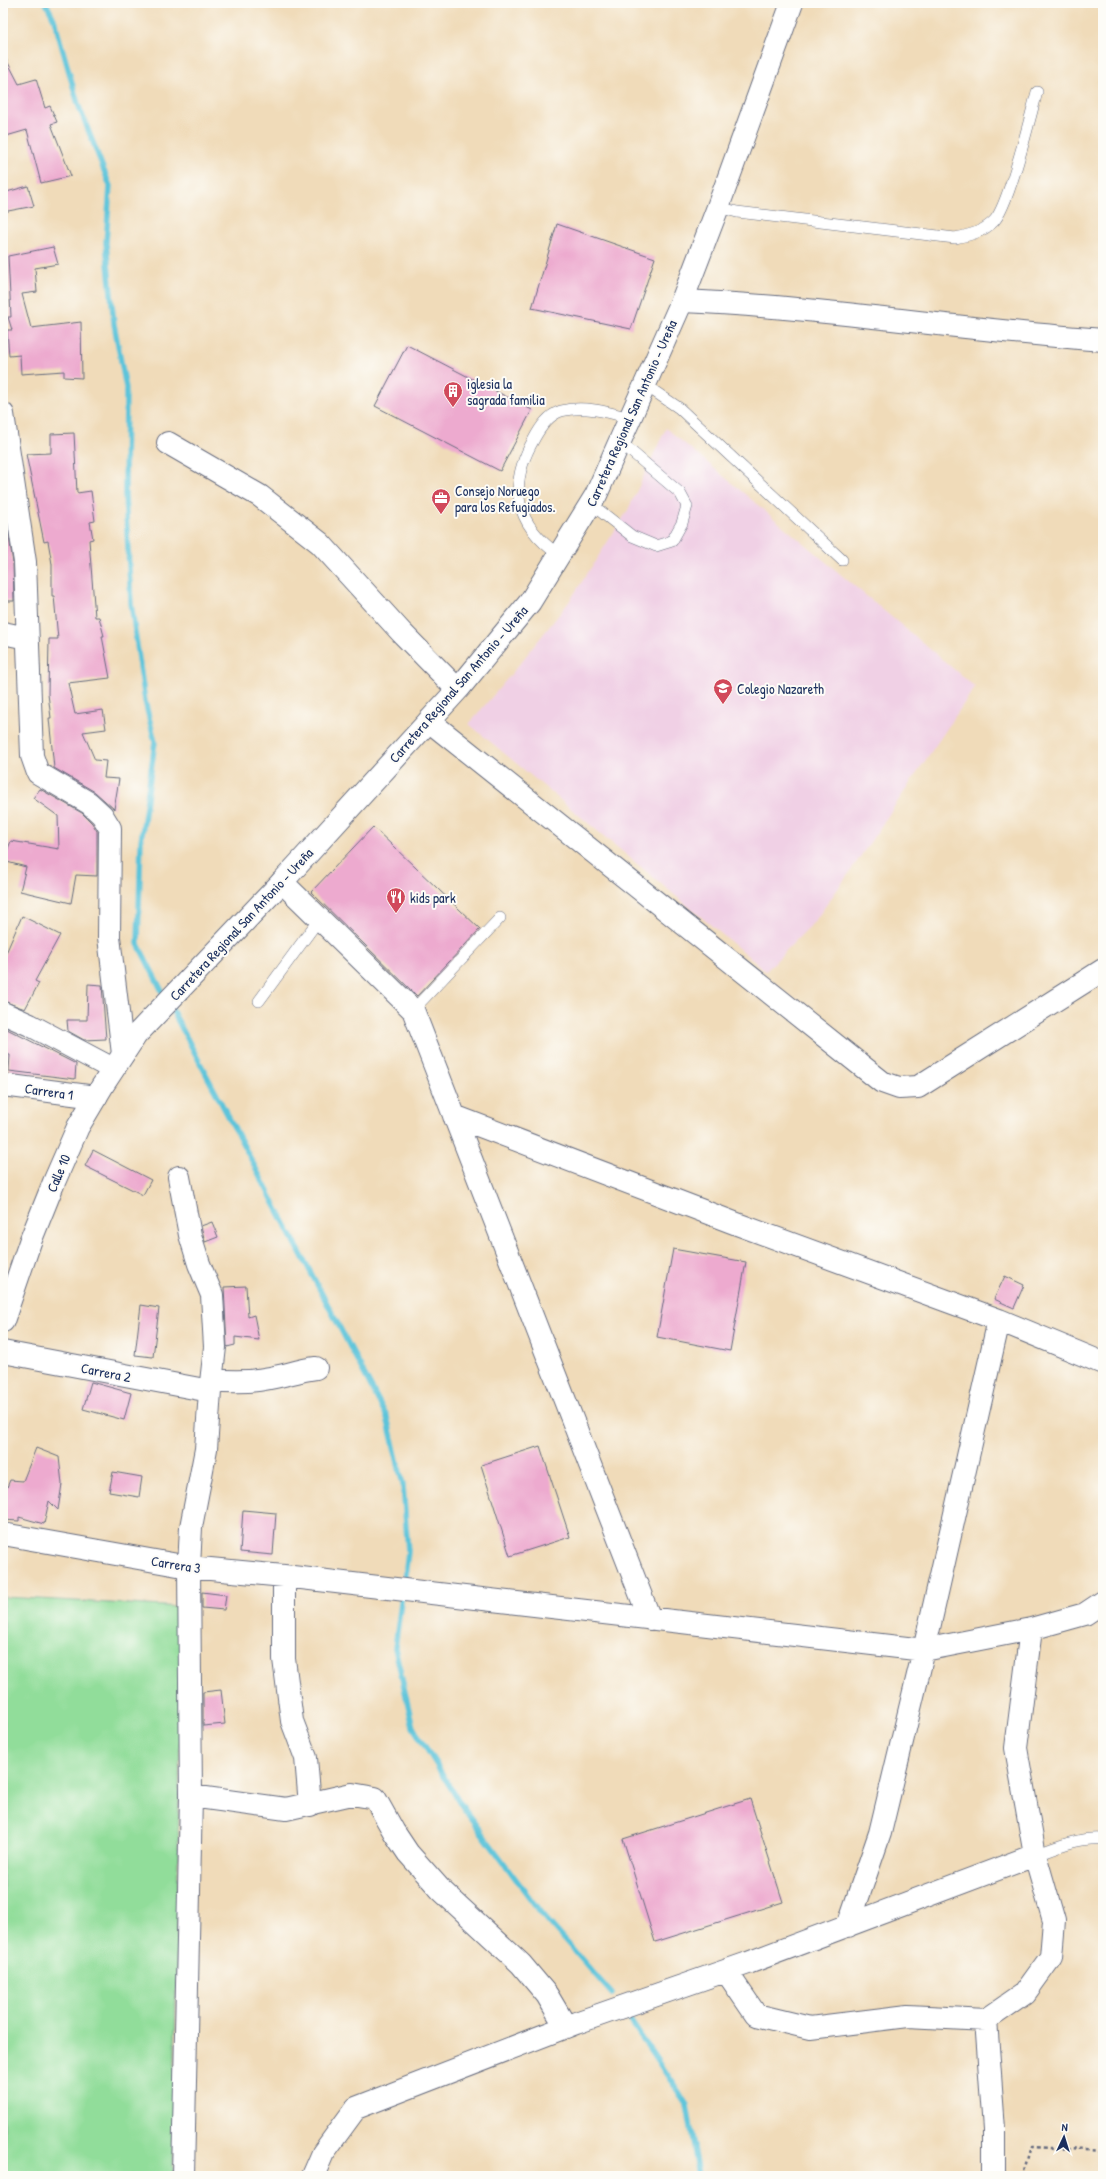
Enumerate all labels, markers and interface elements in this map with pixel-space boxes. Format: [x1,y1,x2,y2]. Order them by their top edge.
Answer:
street label: Carretera Regional San Antonio - Ureña [581,316,682,510]
place label: iglesia la sagrada familia [467,374,545,410]
building icon: iglesia la sagrada familia [442,380,464,408]
place label: Consejo Noruego para los Refugiados. [455,481,555,517]
office icon: Consejo Noruego para los Refugiados. [430,487,452,515]
street label: Carretera Regional San Antonio - Ureña [384,601,533,767]
school or university icon: Colegio Nazareth [712,677,734,705]
place label: Colegio Nazareth [737,679,824,699]
street label: Carretera Regional San Antonio - Ureña [165,843,318,1005]
restaurant icon: kids park [385,886,407,914]
place label: kids park [410,888,456,908]
street label: Carrera 1 [24,1078,74,1104]
street label: Calle 10 [42,1151,74,1195]
street label: Carrera 2 [80,1358,133,1386]
street label: Carrera 3 [150,1551,202,1577]
north arrow [1044,2117,1084,2157]
text: N [1061,2120,1068,2134]

